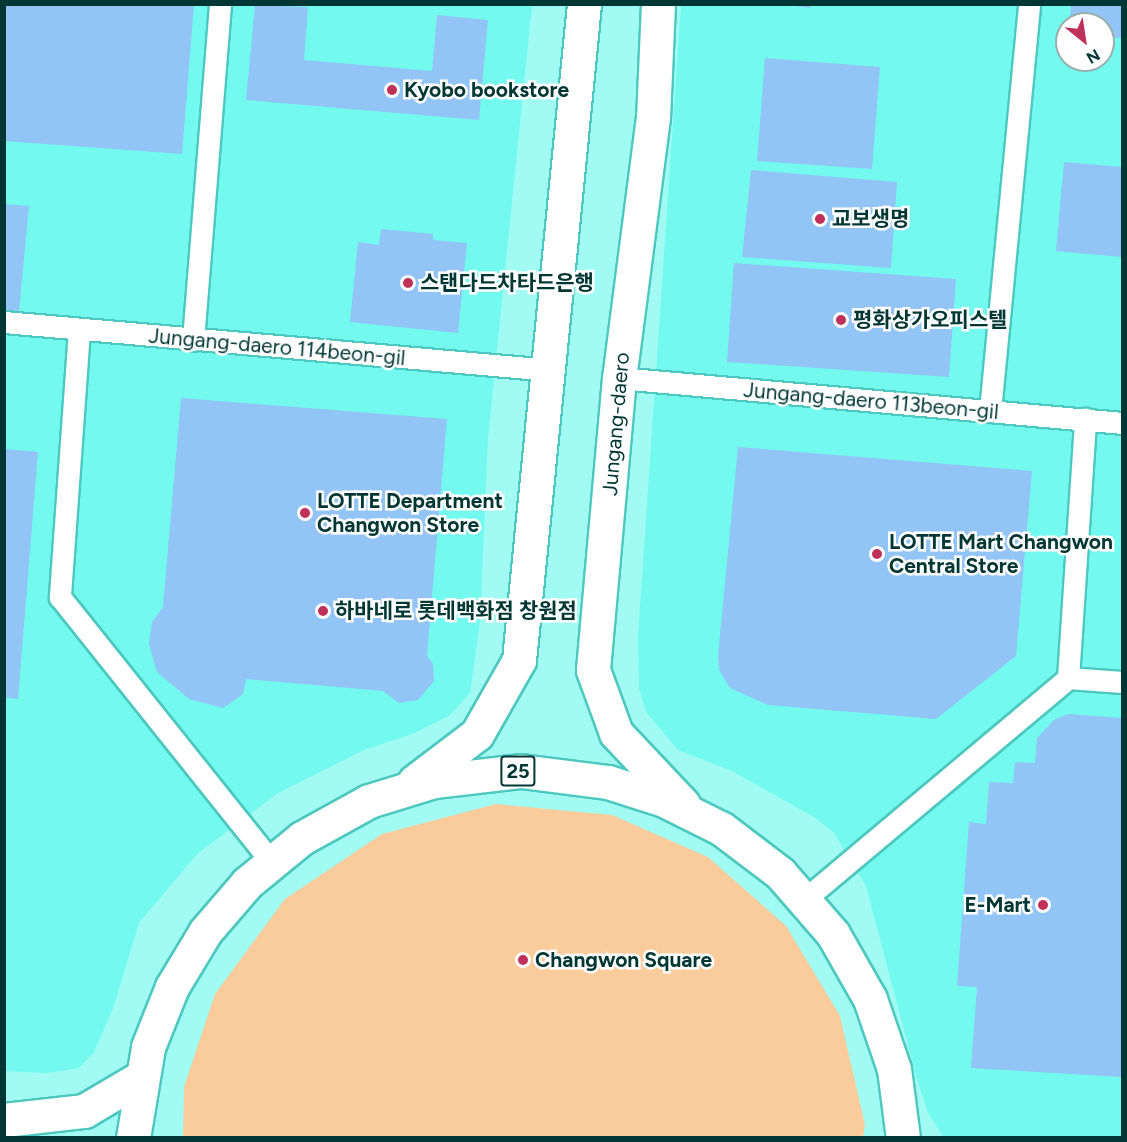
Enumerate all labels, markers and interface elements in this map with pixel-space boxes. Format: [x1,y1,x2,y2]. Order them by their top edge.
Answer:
north arrow [1055,12,1115,72]
text: N [1083,45,1103,68]
place label: Kyobo bookstore [404,77,569,103]
marker: Kyobo bookstore [385,83,399,97]
place label: 교보생명 [832,206,909,232]
marker: 교보생명 [813,212,827,226]
place label: 스탠다드차타드은행 [420,270,594,296]
marker: 스탠다드차타드은행 [401,276,415,290]
place label: 평화상가오피스텔 [853,307,1008,333]
marker: 평화상가오피스텔 [834,313,848,327]
street label: Jungang-daero 114beon-gil [148,323,406,371]
street label: Jungang-daero [597,351,635,497]
street label: Jungang-daero 113beon-gil [742,377,1000,425]
place label: LOTTE Department Changwon Store [317,488,503,538]
marker: LOTTE Department Changwon Store [298,506,312,520]
place label: LOTTE Mart Changwon Central Store [889,529,1113,579]
marker: LOTTE Mart Changwon Central Store [870,547,884,561]
place label: 하바네로 롯데백화점 창원점 [335,598,577,624]
marker: 하바네로 롯데백화점 창원점 [316,604,330,618]
road number: 25 [500,754,536,788]
place label: E-Mart [964,892,1031,918]
marker: E-Mart [1036,898,1050,912]
place label: Changwon Square [535,947,712,973]
marker: Changwon Square [516,953,530,967]

